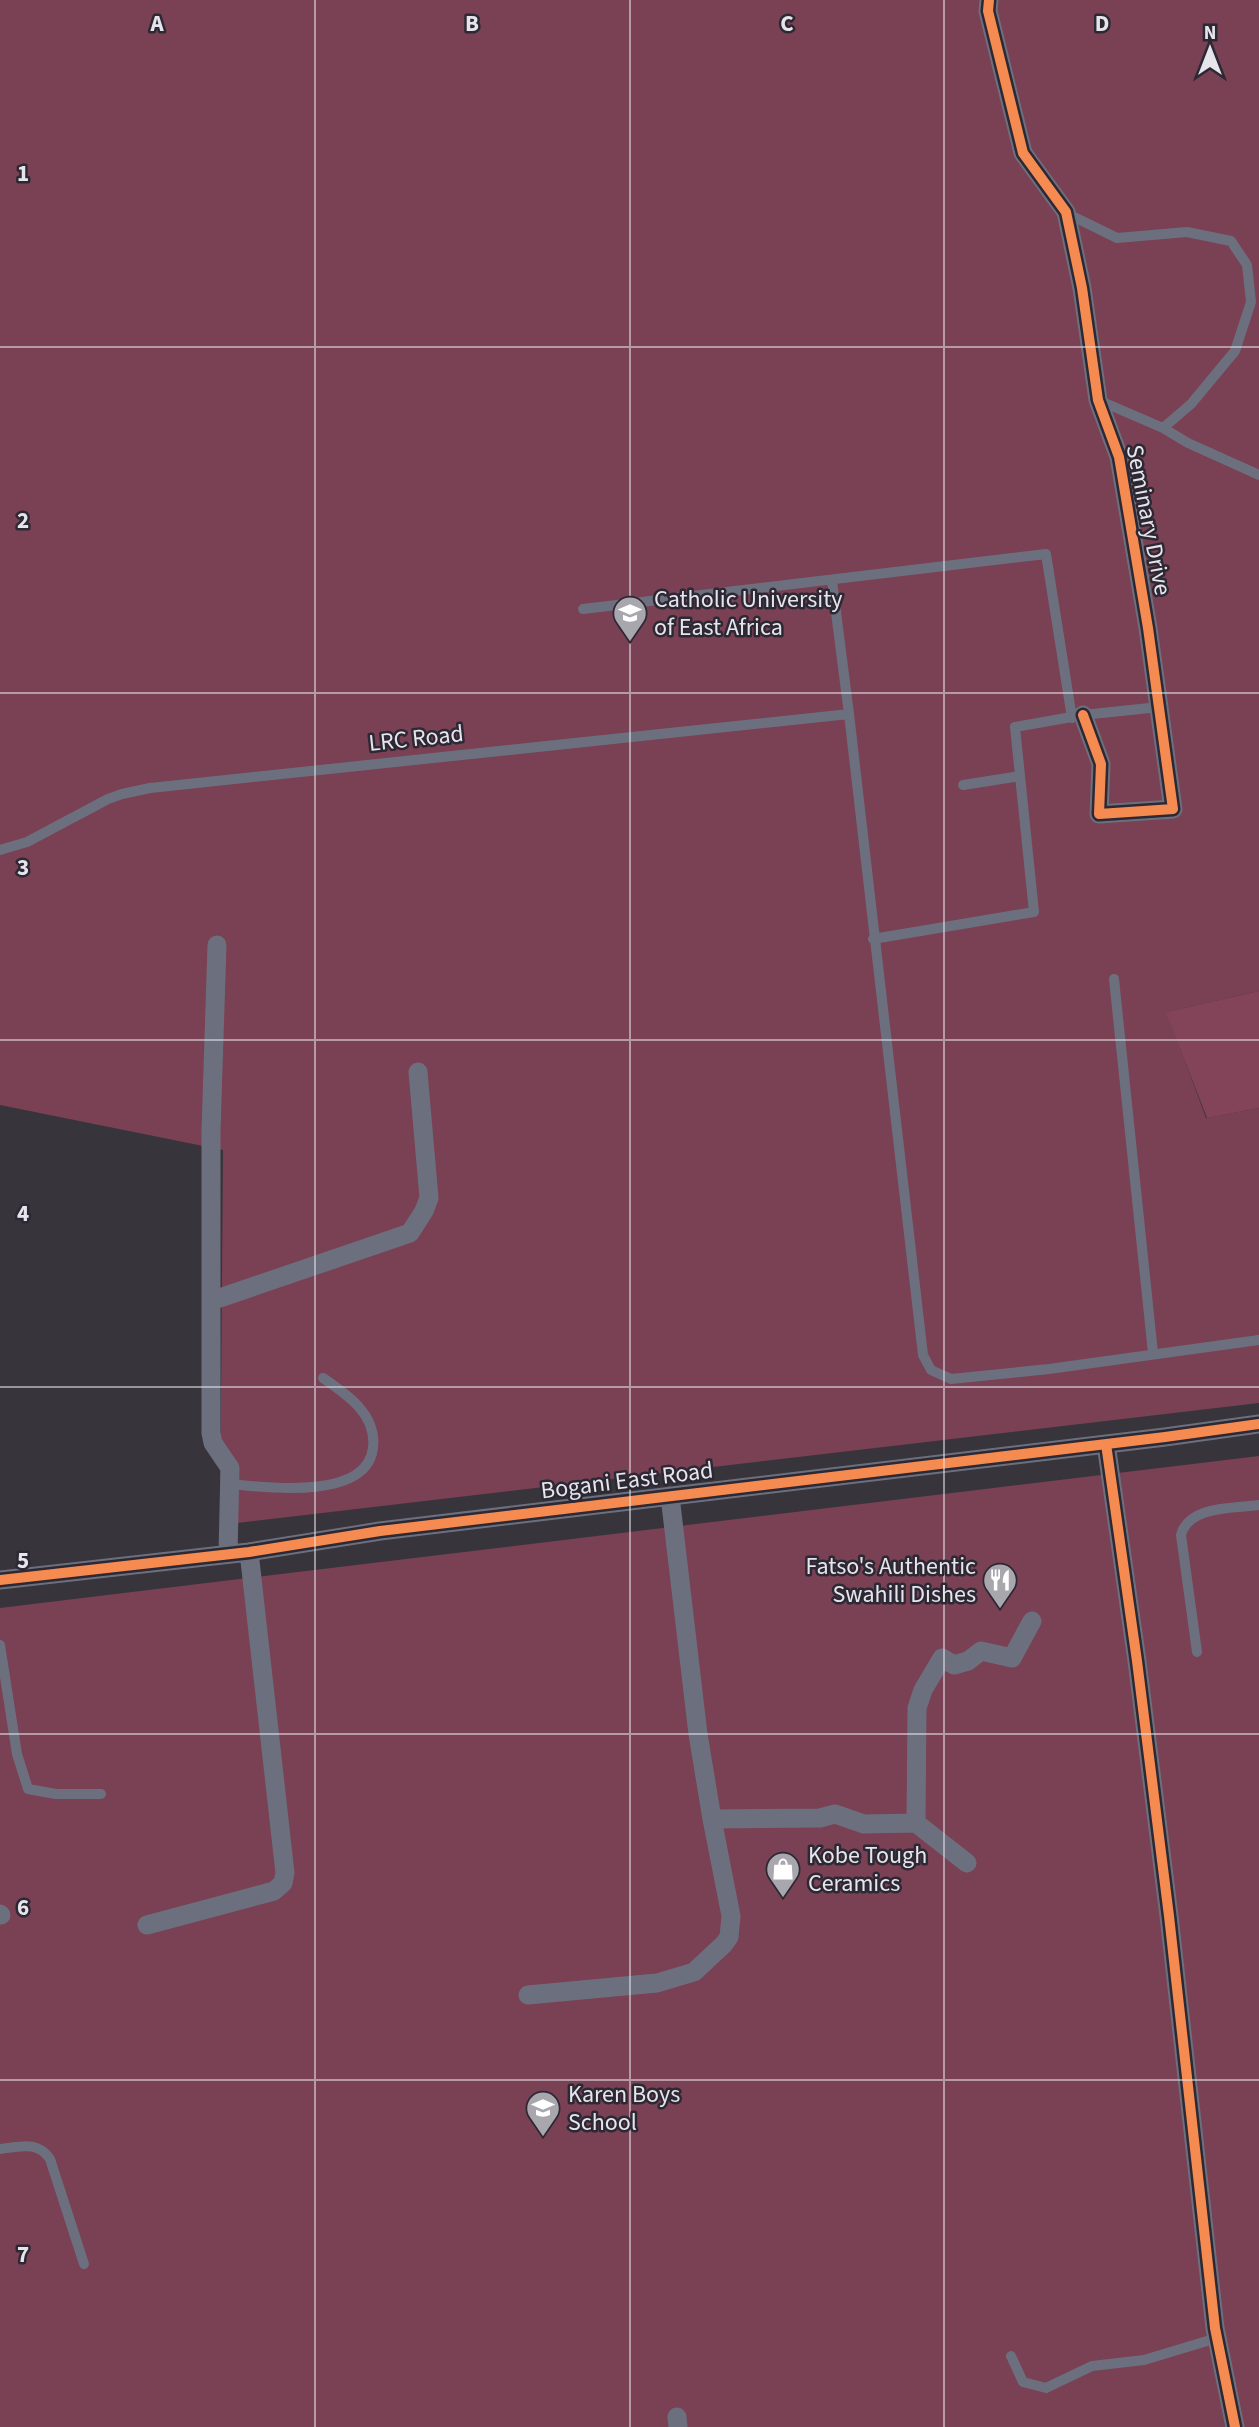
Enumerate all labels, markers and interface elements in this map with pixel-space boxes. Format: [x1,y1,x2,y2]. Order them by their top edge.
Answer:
text: A [149,7,164,40]
text: B [465,7,479,40]
text: C [780,7,794,40]
text: D [1095,7,1109,40]
north arrow [1175,14,1245,84]
text: N [1204,20,1216,47]
text: 1 [17,157,29,190]
street label: Seminary Drive [1117,442,1180,598]
text: 2 [17,504,29,537]
place label: Catholic University of East Africa [654,582,842,645]
school or university icon: Catholic University of East Africa [611,594,649,643]
street label: LRC Road [367,716,465,761]
text: 3 [17,851,29,884]
text: 4 [17,1197,29,1230]
street label: Bogani East Road [539,1453,715,1508]
text: 5 [17,1544,29,1577]
place label: Fatso's Authentic Swahili Dishes [805,1549,976,1612]
restaurant icon: Fatso's Authentic Swahili Dishes [981,1561,1019,1610]
place label: Kobe Tough Ceramics [808,1838,927,1901]
shop icon: Kobe Tough Ceramics [764,1850,802,1899]
text: 6 [17,1891,29,1924]
place label: Karen Boys School [568,2077,680,2140]
school or university icon: Karen Boys School [524,2089,562,2138]
text: 7 [17,2238,29,2271]

